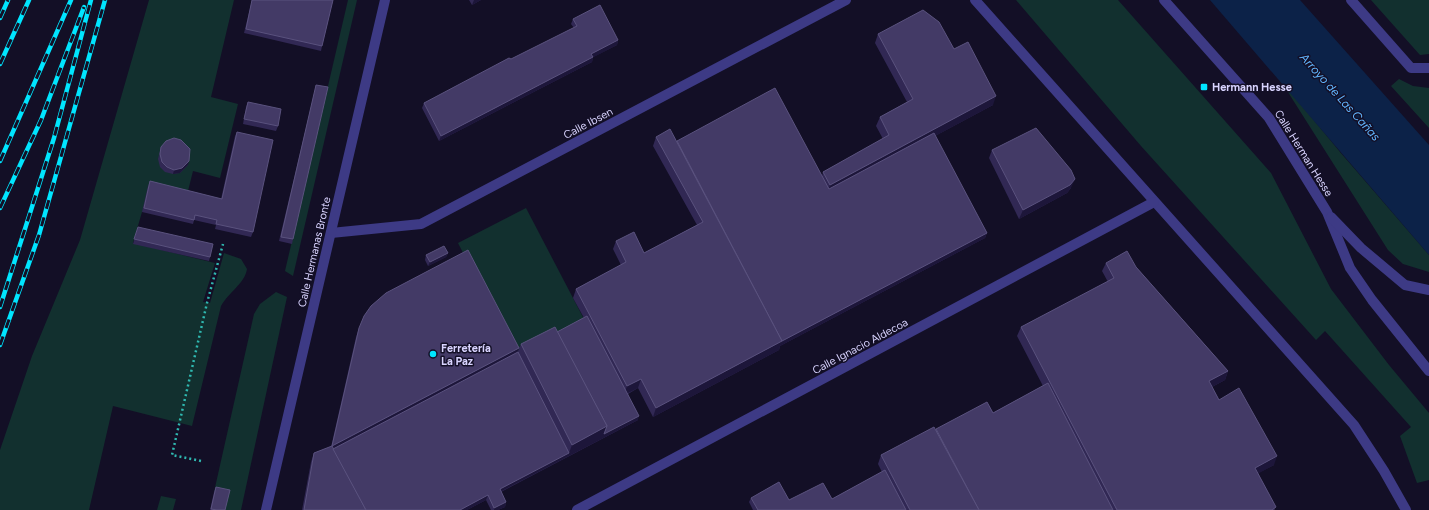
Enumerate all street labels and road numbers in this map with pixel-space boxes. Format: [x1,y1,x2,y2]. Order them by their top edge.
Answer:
street label: Calle Ibsen [561,105,615,142]
street label: Calle Herman Hesse [1272,108,1335,199]
street label: Calle Hermanas Bronte [295,196,334,309]
street label: Calle Ignacio Aldecoa [810,316,910,377]

